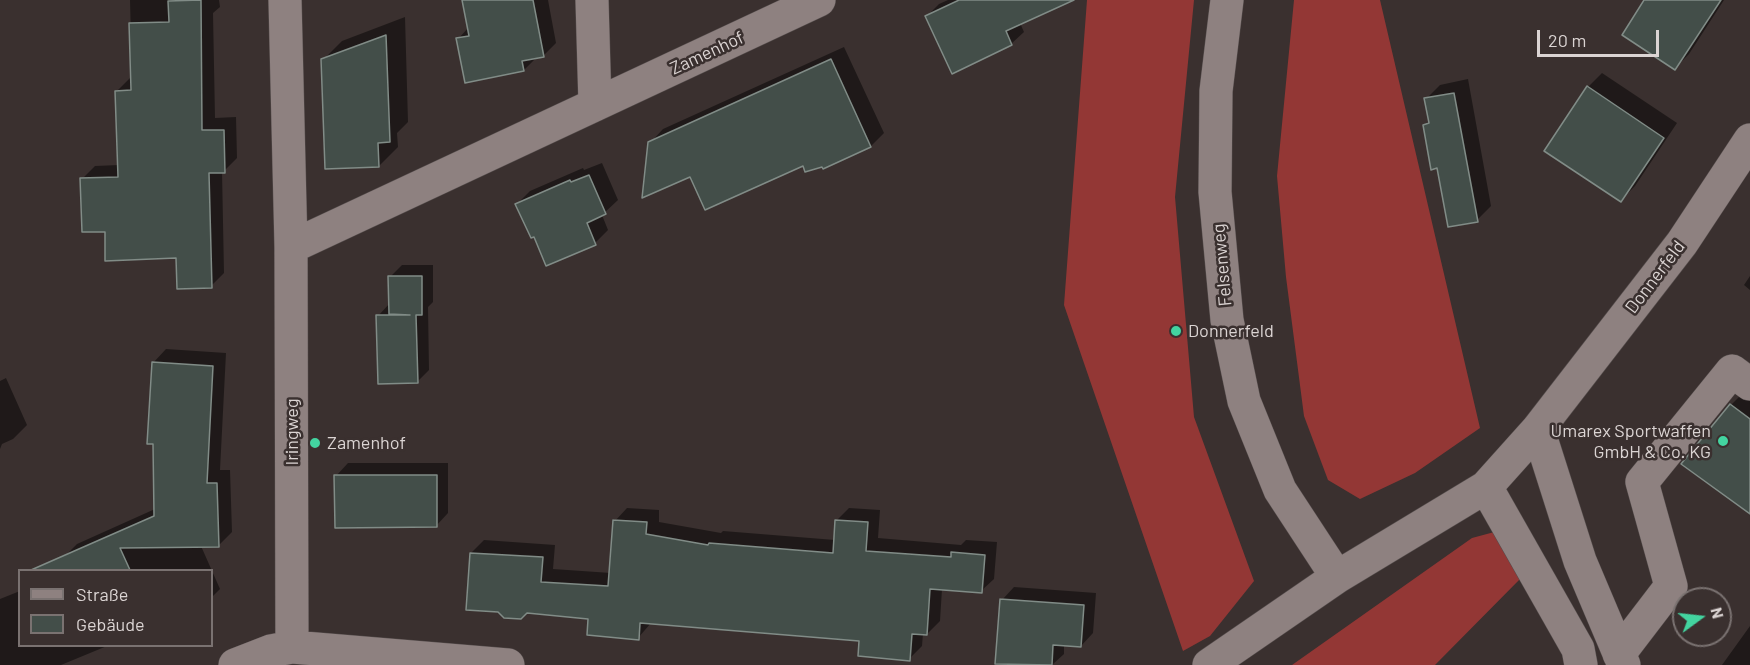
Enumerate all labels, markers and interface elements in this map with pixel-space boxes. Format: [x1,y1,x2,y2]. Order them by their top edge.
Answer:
scale bar [1540,18,1662,56]
street label: Zamenhof [667,27,747,79]
text: 20 m [1548,29,1586,51]
street label: Felsenweg [1208,223,1236,307]
street label: Donnerfeld [1621,236,1689,318]
place label: Donnerfeld [1188,320,1274,342]
marker: Donnerfeld [1169,324,1183,338]
street label: Iringweg [281,398,303,466]
place label: Umarex Sportwaffen GmbH & Co. KG [1551,420,1711,462]
place label: Zamenhof [327,432,406,454]
marker: Umarex Sportwaffen GmbH & Co. KG [1716,434,1730,448]
marker: Zamenhof [308,436,322,450]
legend [18,569,213,647]
text: Straße [76,583,128,605]
north arrow [1672,587,1732,647]
text: N [1707,605,1728,620]
text: Gebäude [76,613,145,635]

